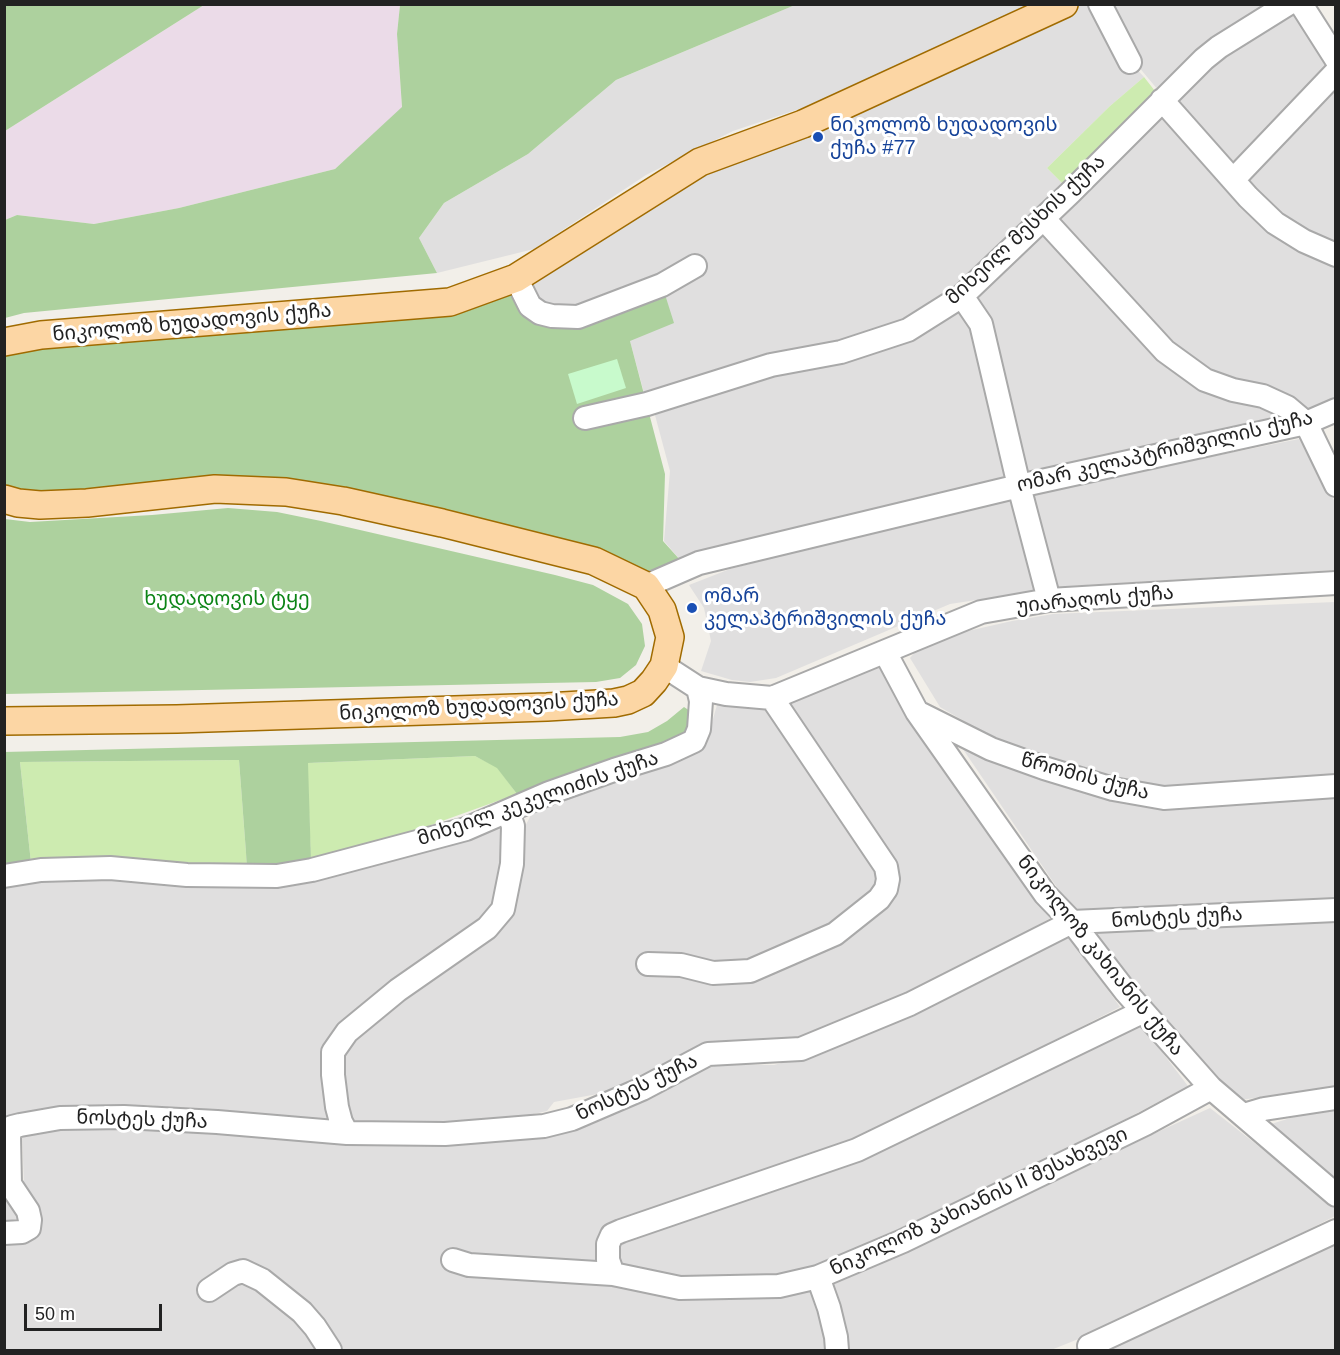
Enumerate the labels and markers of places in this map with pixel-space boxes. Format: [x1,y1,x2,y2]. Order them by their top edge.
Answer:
place label: ნიკოლოზ ხუდადოვის ქუჩა #77 [830,113,1058,160]
marker: ნიკოლოზ ხუდადოვის ქუჩა #77 [811,130,825,144]
place label: ომარ კელაპტრიშვილის ქუჩა [704,584,946,631]
marker: ომარ კელაპტრიშვილის ქუჩა [685,601,699,615]

